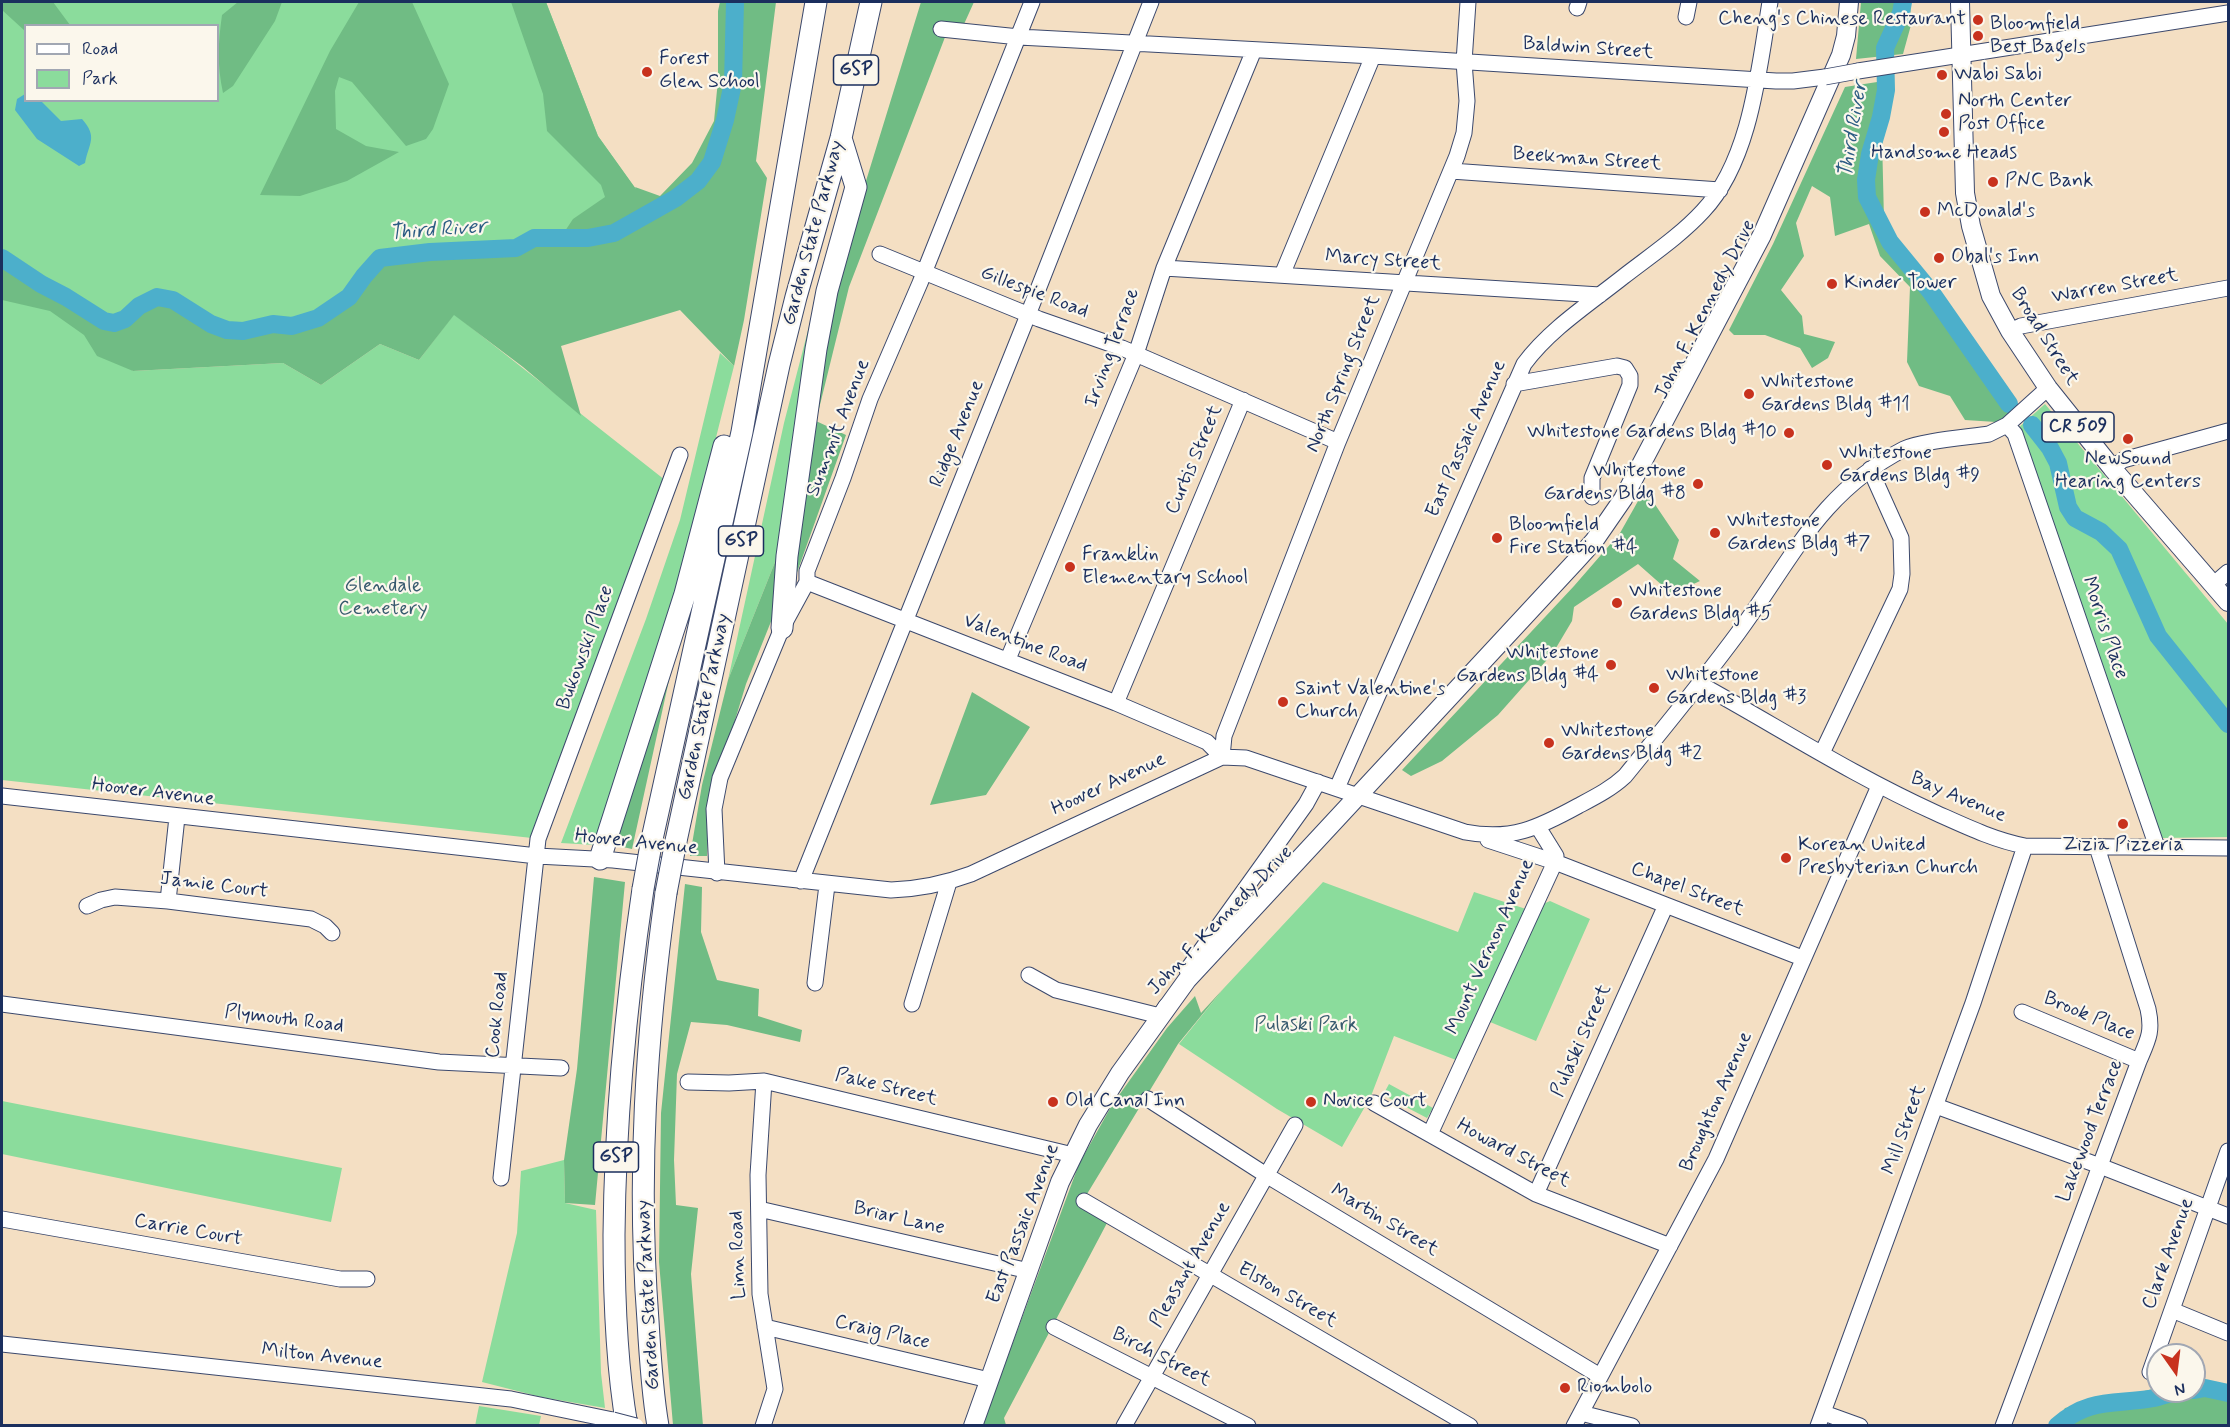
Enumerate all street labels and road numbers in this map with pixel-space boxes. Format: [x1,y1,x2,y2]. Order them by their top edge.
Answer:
street label: Baldwin Street [1522,32,1654,66]
road number: GSP [834,55,878,85]
street label: Garden State Parkway [778,138,850,328]
street label: Beekman Street [1512,143,1662,177]
street label: John F. Kennedy Drive [1650,216,1762,404]
street label: Marcy Street [1324,245,1442,277]
street label: Gillespie Road [977,261,1091,325]
street label: Warren Street [2050,264,2180,310]
street label: Broad Street [2004,284,2084,390]
street label: Irving Terrace [1080,285,1146,411]
street label: North Spring Street [1301,292,1387,456]
street label: Summit Avenue [802,356,876,500]
street label: East Passaic Avenue [1422,357,1512,521]
street label: Ridge Avenue [926,377,990,491]
street label: Curtis Street [1161,402,1229,518]
road number: CR 509 [2042,412,2114,442]
road number: GSP [718,526,764,556]
street label: Morris Place [2075,574,2133,682]
street label: Bukowski Place [552,583,620,713]
street label: Valentine Road [960,609,1090,679]
street label: Garden State Parkway [673,611,737,803]
street label: Hoover Avenue [1048,748,1170,822]
street label: Bay Avenue [1907,767,2009,829]
street label: Hoover Avenue [90,774,216,812]
street label: Hoover Avenue [573,825,699,861]
street label: John F. Kennedy Drive [1143,841,1299,1001]
street label: Mount Vernon Avenue [1441,855,1541,1039]
street label: Chapel Street [1627,857,1747,923]
street label: Jamie Court [159,867,269,905]
street label: Cook Road [482,970,514,1060]
street label: Pulaski Street [1546,981,1618,1101]
street label: Brook Place [2040,987,2138,1047]
street label: Plymouth Road [223,1001,345,1039]
street label: Broughton Avenue [1675,1028,1759,1176]
street label: Lakewood Terrace [2053,1056,2129,1206]
street label: Pake Street [832,1064,940,1112]
street label: Mill Street [1878,1082,1932,1178]
street label: Howard Street [1452,1114,1574,1194]
street label: East Passaic Avenue [982,1141,1066,1307]
road number: GSP [594,1142,638,1172]
street label: Martin Street [1326,1179,1442,1263]
street label: Clark Avenue [2138,1195,2200,1313]
street label: Briar Lane [851,1197,947,1241]
street label: Pleasant Avenue [1145,1198,1237,1332]
street label: Garden State Parkway [632,1199,666,1391]
street label: Carrie Court [132,1210,244,1252]
street label: Linn Road [725,1210,753,1300]
street label: Elston Street [1233,1258,1341,1334]
street label: Craig Place [832,1310,932,1356]
street label: Birch Street [1108,1323,1214,1393]
street label: Milton Avenue [260,1339,384,1375]

